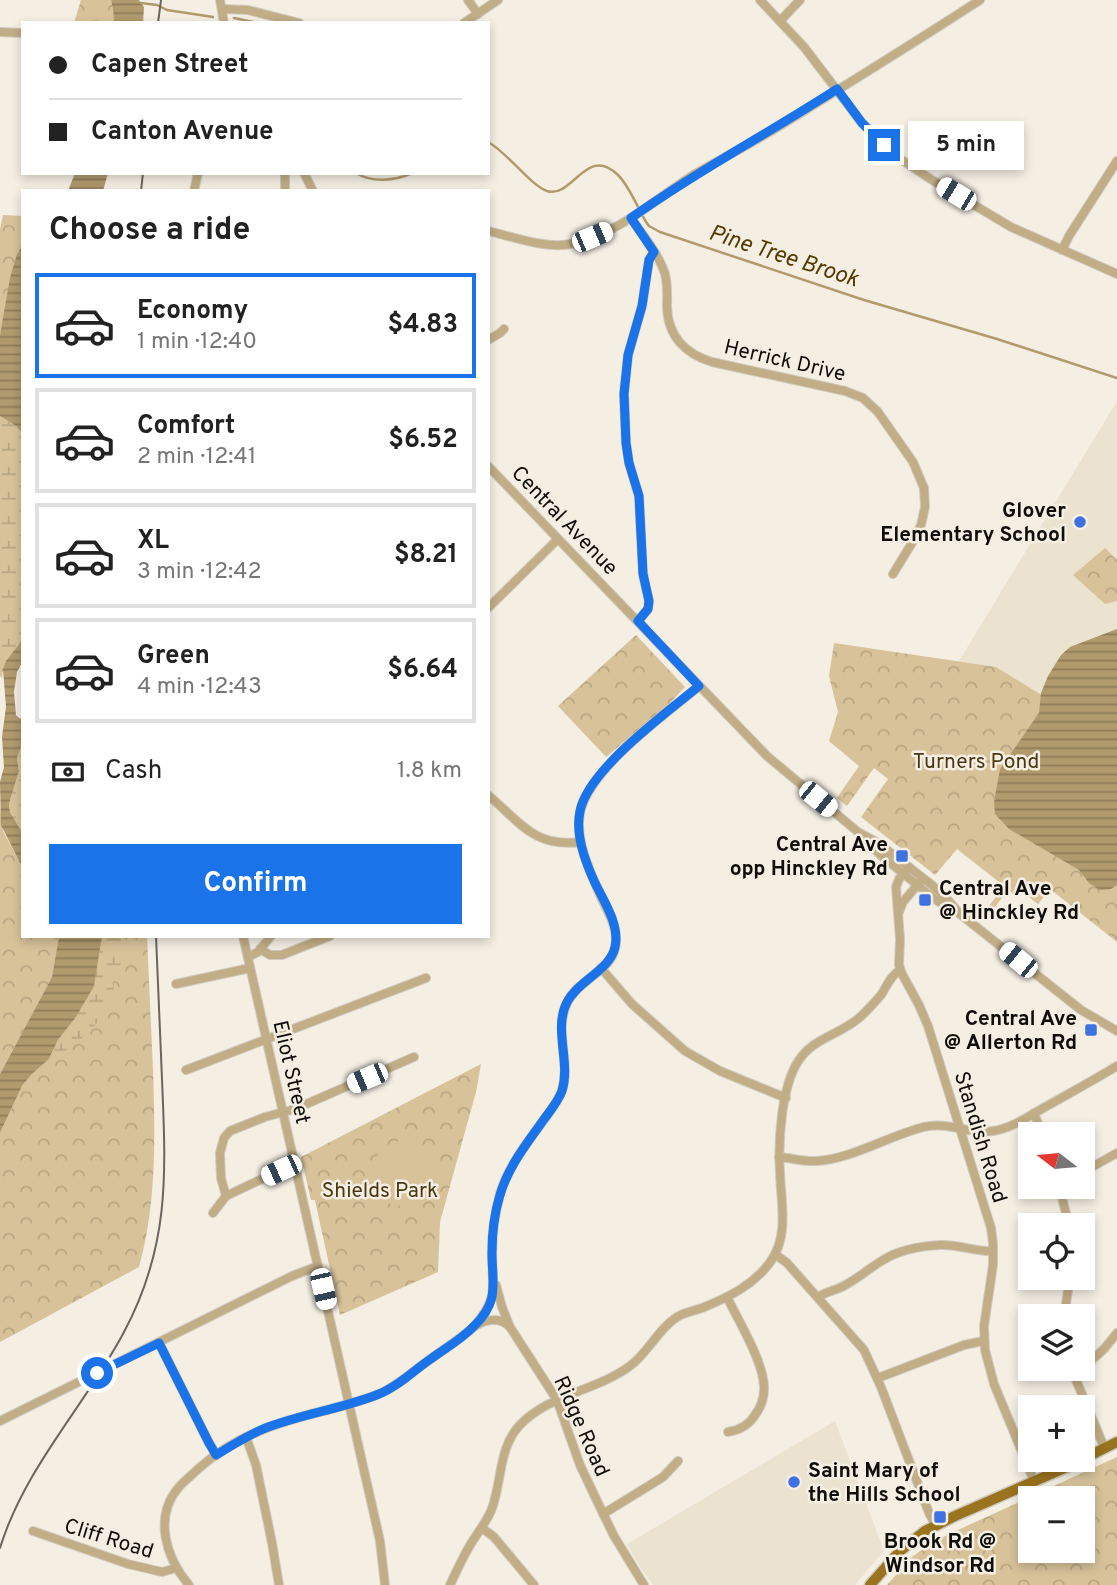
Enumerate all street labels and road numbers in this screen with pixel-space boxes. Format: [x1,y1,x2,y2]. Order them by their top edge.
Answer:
street label: Herrick Drive [721,334,848,389]
street label: Central Avenue [505,460,623,582]
street label: Eliot Street [266,1018,316,1127]
street label: Standish Road [947,1069,1012,1206]
street label: Ridge Road [546,1372,615,1481]
street label: Cliff Road [61,1513,157,1566]

